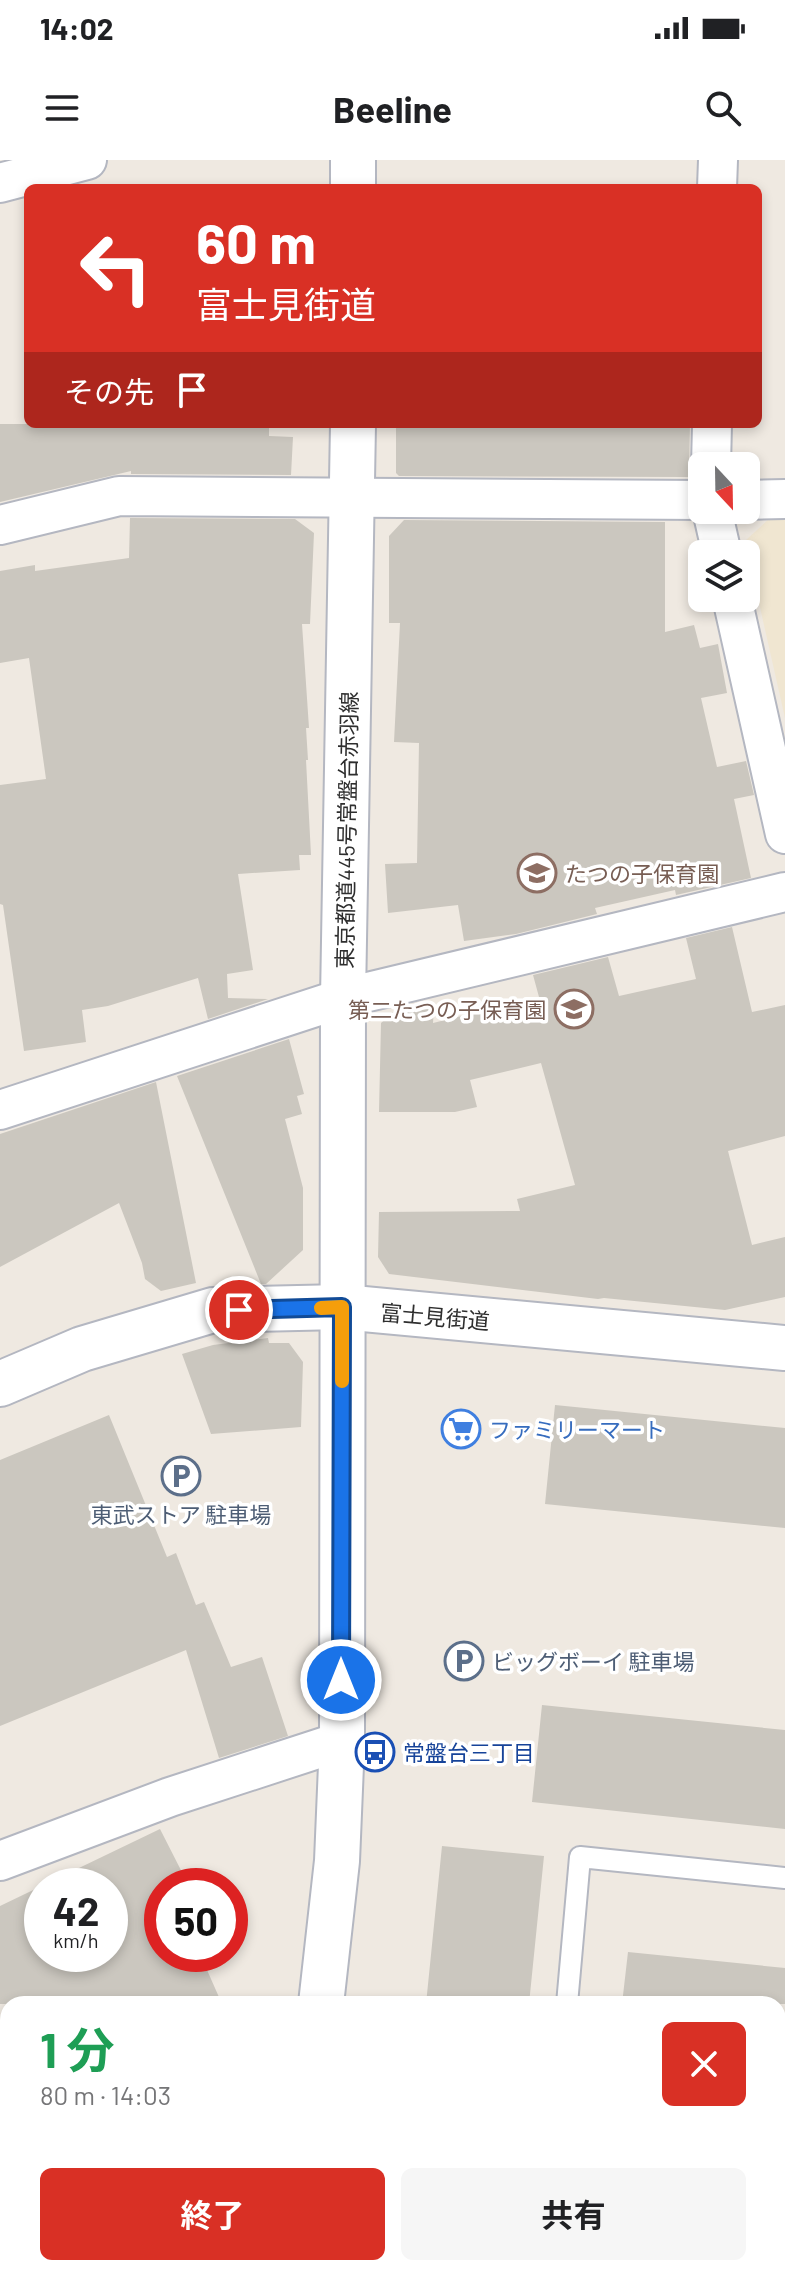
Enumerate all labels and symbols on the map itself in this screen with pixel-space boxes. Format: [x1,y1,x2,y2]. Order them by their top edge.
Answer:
north arrow [688,452,760,524]
street label: 東京都道445号常盤台赤羽線 [331,691,361,969]
school or university icon: たつの子保育園 [516,852,558,894]
place label: たつの子保育園 [565,860,719,886]
school or university icon: 第二たつの子保育園 [553,988,595,1030]
place label: 第二たつの子保育園 [348,996,546,1022]
pin [205,1276,273,1344]
street label: 富士見街道 [379,1298,491,1334]
supermarket icon: ファミリーマート [440,1408,482,1450]
place label: ファミリーマート [489,1416,665,1442]
parking icon: 東武ストア 駐車場 [160,1455,202,1497]
place label: 東武ストア 駐車場 [91,1501,271,1527]
position arrow [299,1638,383,1722]
parking icon: ビッグボーイ 駐車場 [443,1640,485,1682]
place label: ビッグボーイ 駐車場 [492,1648,694,1674]
bus stop icon: 常盤台三丁目 [354,1731,396,1773]
place label: 常盤台三丁目 [403,1739,535,1765]
speed limit sign: 50 [144,1868,248,1972]

